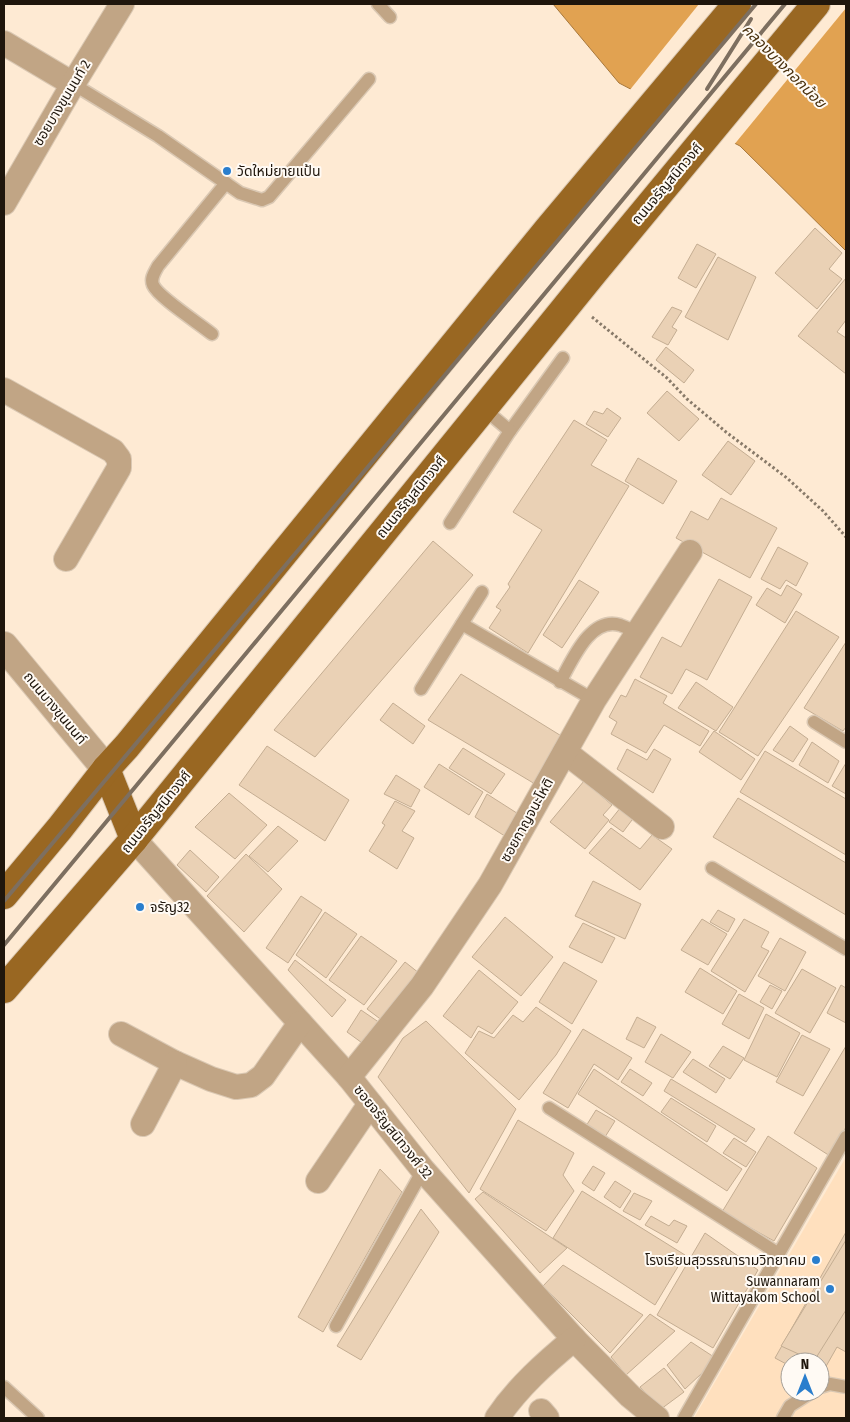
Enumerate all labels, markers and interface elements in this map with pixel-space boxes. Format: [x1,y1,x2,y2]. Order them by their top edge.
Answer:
water label: คลองบางกอกน้อย [738,20,830,112]
street label: ซอยบางขุนนนท์ 2 [30,57,94,149]
street label: ถนนจรัญสนิทวงศ์ [628,140,706,228]
place label: วัดใหม่ยายแป้น [237,163,321,180]
marker: วัดใหม่ยายแป้น [221,165,233,177]
street label: ถนนจรัญสนิทวงศ์ [373,452,449,542]
street label: ถนนบางขุนนนท์ [20,668,90,748]
street label: ถนนจรัญสนิทวงศ์ [118,767,194,857]
street label: ซอยกาญจนะโหติ [497,775,557,865]
place label: จรัญ32 [150,899,189,916]
marker: จรัญ32 [134,901,146,913]
street label: ซอยจรัญสนิทวงศ์ 32 [350,1082,436,1182]
place label: โรงเรียนสุวรรณารามวิทยาคม [645,1252,806,1269]
marker: โรงเรียนสุวรรณารามวิทยาคม [810,1254,822,1266]
place label: Suwannaram Wittayakom School [711,1273,820,1306]
marker: Suwannaram Wittayakom School [824,1283,836,1295]
north arrow [780,1352,830,1402]
text: N [801,1356,809,1373]

